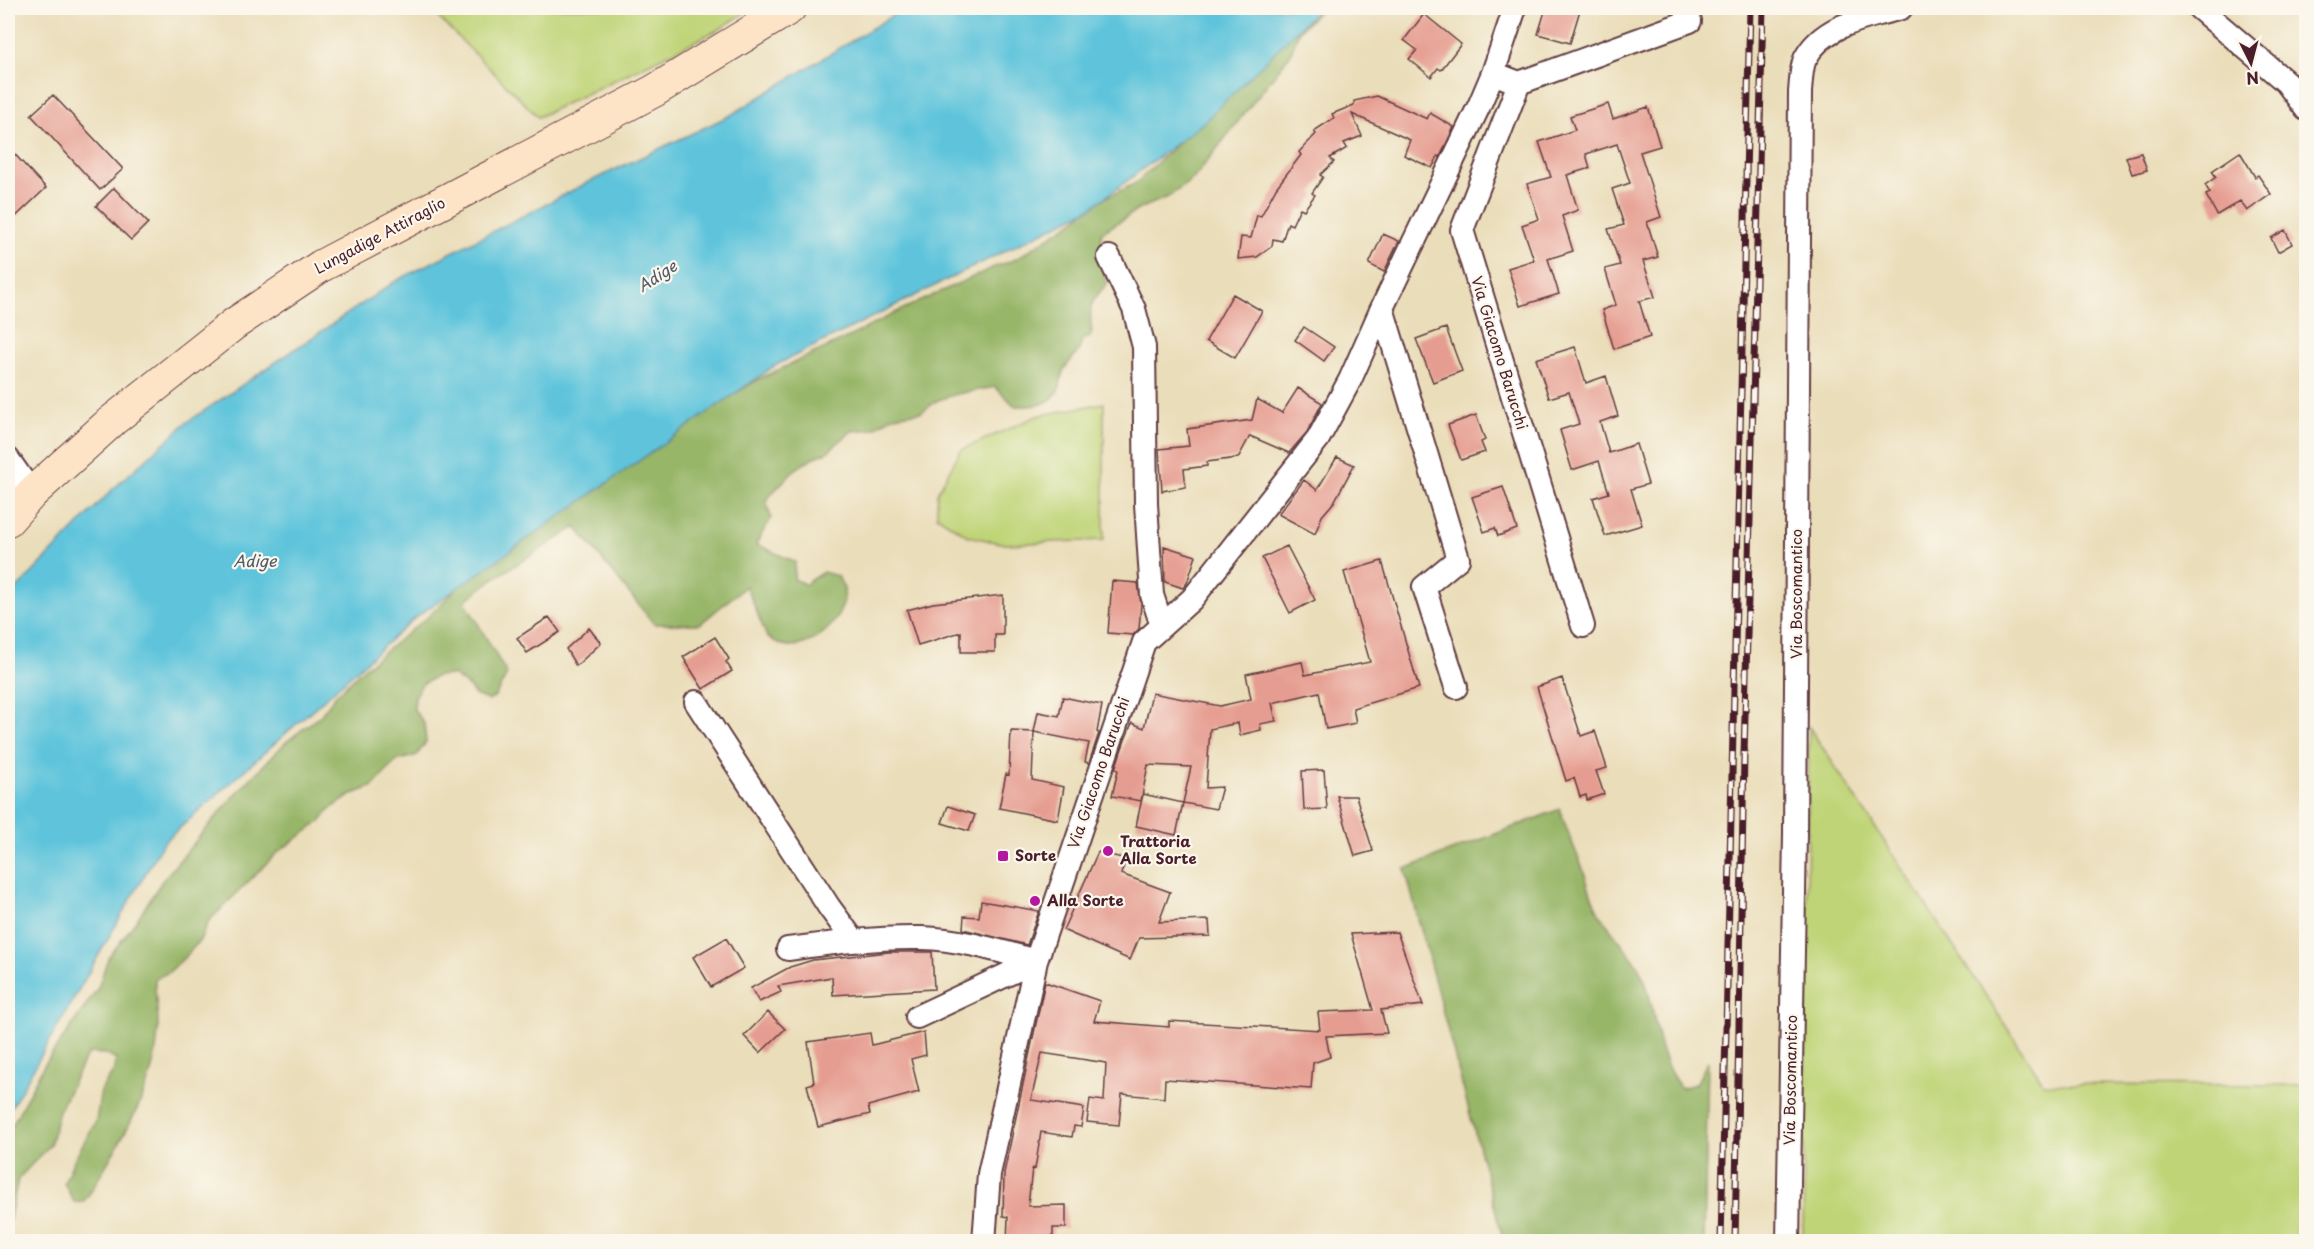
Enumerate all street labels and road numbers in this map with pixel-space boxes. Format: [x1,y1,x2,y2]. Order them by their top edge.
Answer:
street label: Lungadige Attiraglio [310,190,449,279]
street label: Via Giacomo Barucchi [1466,273,1535,432]
street label: Via Boscomantico [1784,529,1807,659]
street label: Via Giacomo Barucchi [1061,693,1134,852]
street label: Via Boscomantico [1777,1015,1802,1145]

